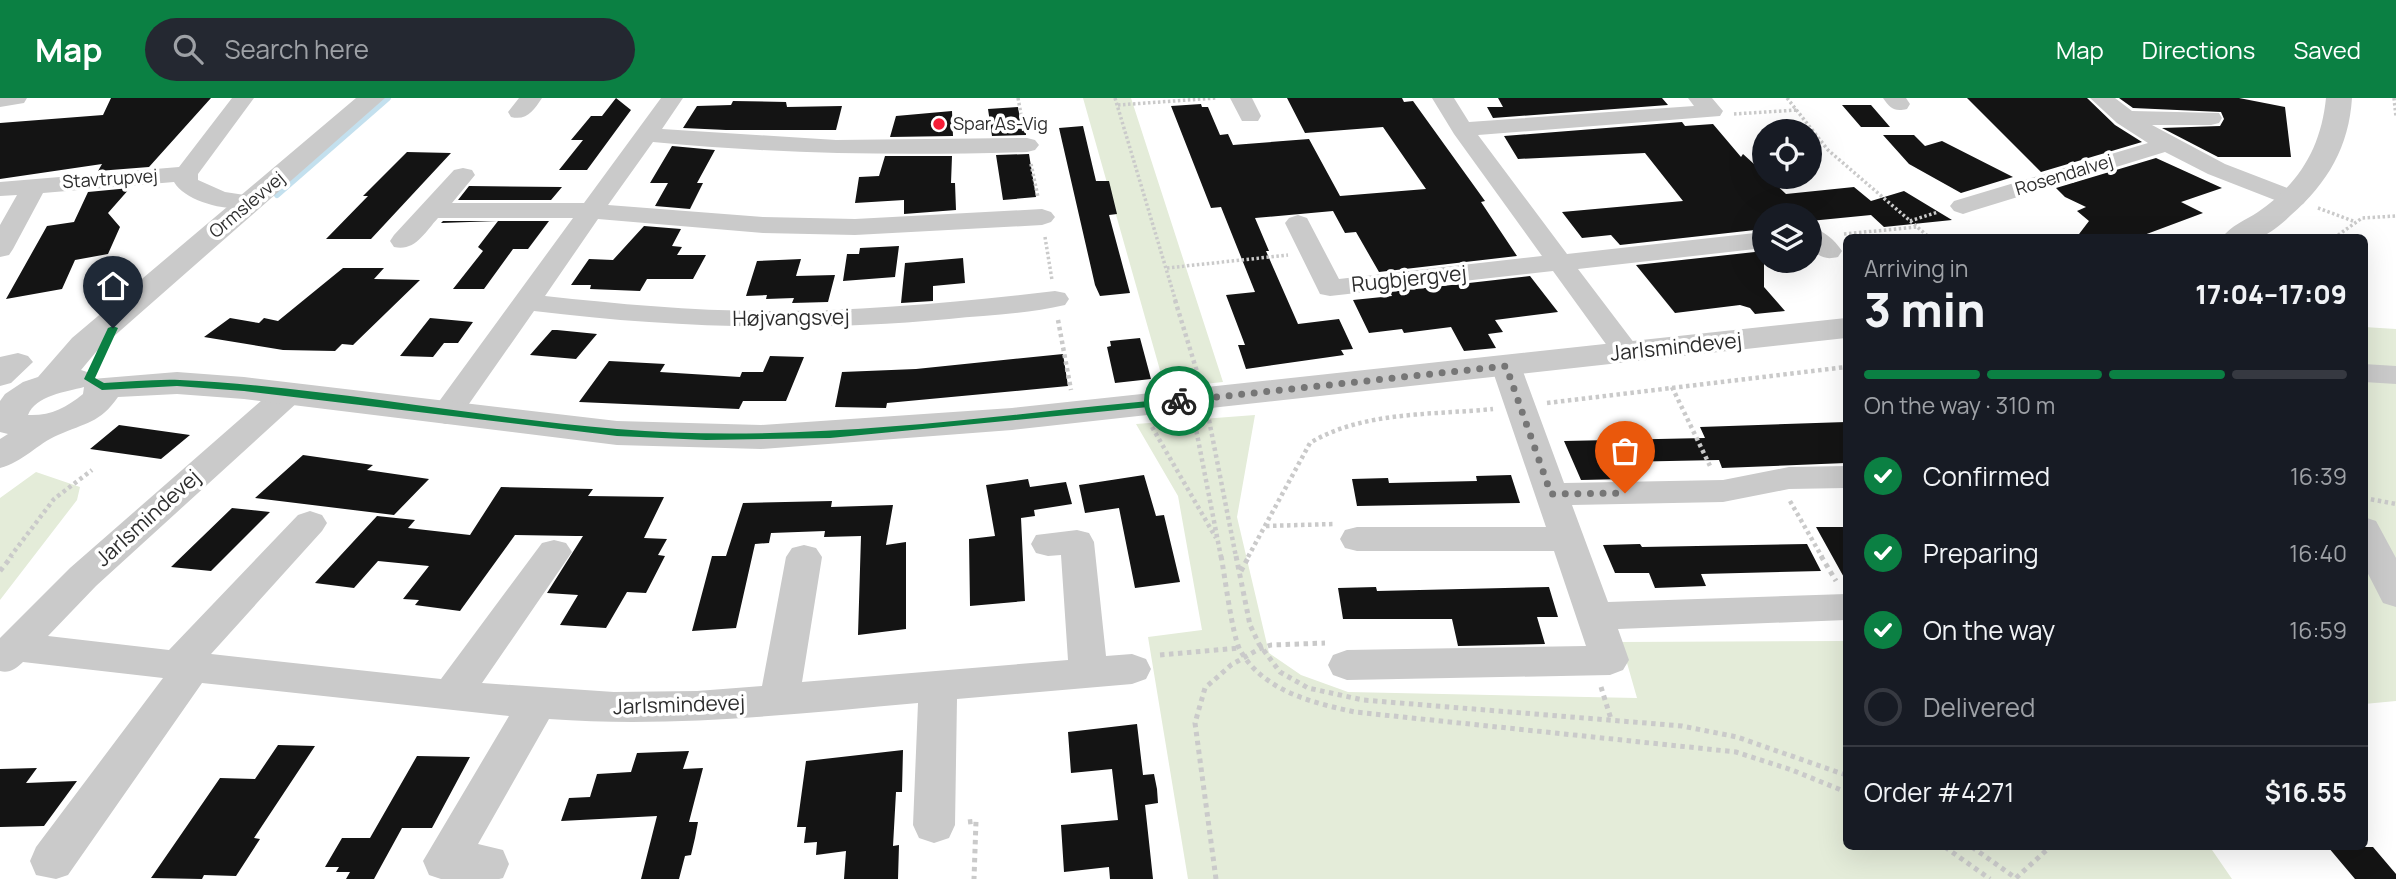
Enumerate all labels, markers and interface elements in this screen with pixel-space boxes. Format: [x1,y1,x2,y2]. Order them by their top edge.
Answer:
search box [145,18,635,81]
text: Map [35,27,103,72]
icon: search [169,30,207,68]
text: Search here [225,31,369,67]
text: Map [2056,33,2104,66]
text: Directions [2142,33,2255,66]
text: Saved [2293,33,2361,66]
place label: Spar As-Vig [953,111,1048,135]
marker: Spar As-Vig [931,116,947,132]
map controls [1752,119,1822,273]
button: locate [1752,119,1822,189]
street label: Rosendalvej [2012,148,2115,200]
street label: Stavtrupvej [61,163,158,193]
street label: Ormslevvej [204,166,289,243]
button: layers [1752,203,1822,273]
text: Arriving in [1864,252,1969,284]
pin [83,256,143,328]
street label: Rugbjergvej [1350,258,1468,298]
icon: home [94,267,132,305]
text: 17:04–17:09 [2195,276,2347,312]
text: 3 min [1864,278,1985,341]
street label: Højvangsvej [732,302,850,332]
street label: Jarlsmindevej [1609,325,1743,367]
courier [1144,366,1214,436]
icon: bike [1160,382,1198,420]
text: On the way · 310 m [1864,389,2055,421]
pin [1595,421,1655,493]
icon: bag [1606,432,1644,470]
icon: check [1864,457,1902,495]
text: Confirmed [1923,458,2050,494]
text: 16:39 [2290,460,2347,492]
street label: Jarlsmindevej [89,463,206,572]
icon: check [1864,534,1902,572]
text: Preparing [1923,535,2039,571]
text: 16:40 [2289,537,2347,569]
icon: check [1864,611,1902,649]
text: On the way [1923,612,2055,648]
text: 16:59 [2289,614,2347,646]
street label: Jarlsmindevej [612,688,745,720]
text: Delivered [1923,689,2035,725]
text: Order #4271 [1864,774,2014,810]
text: $16.55 [2265,774,2347,810]

